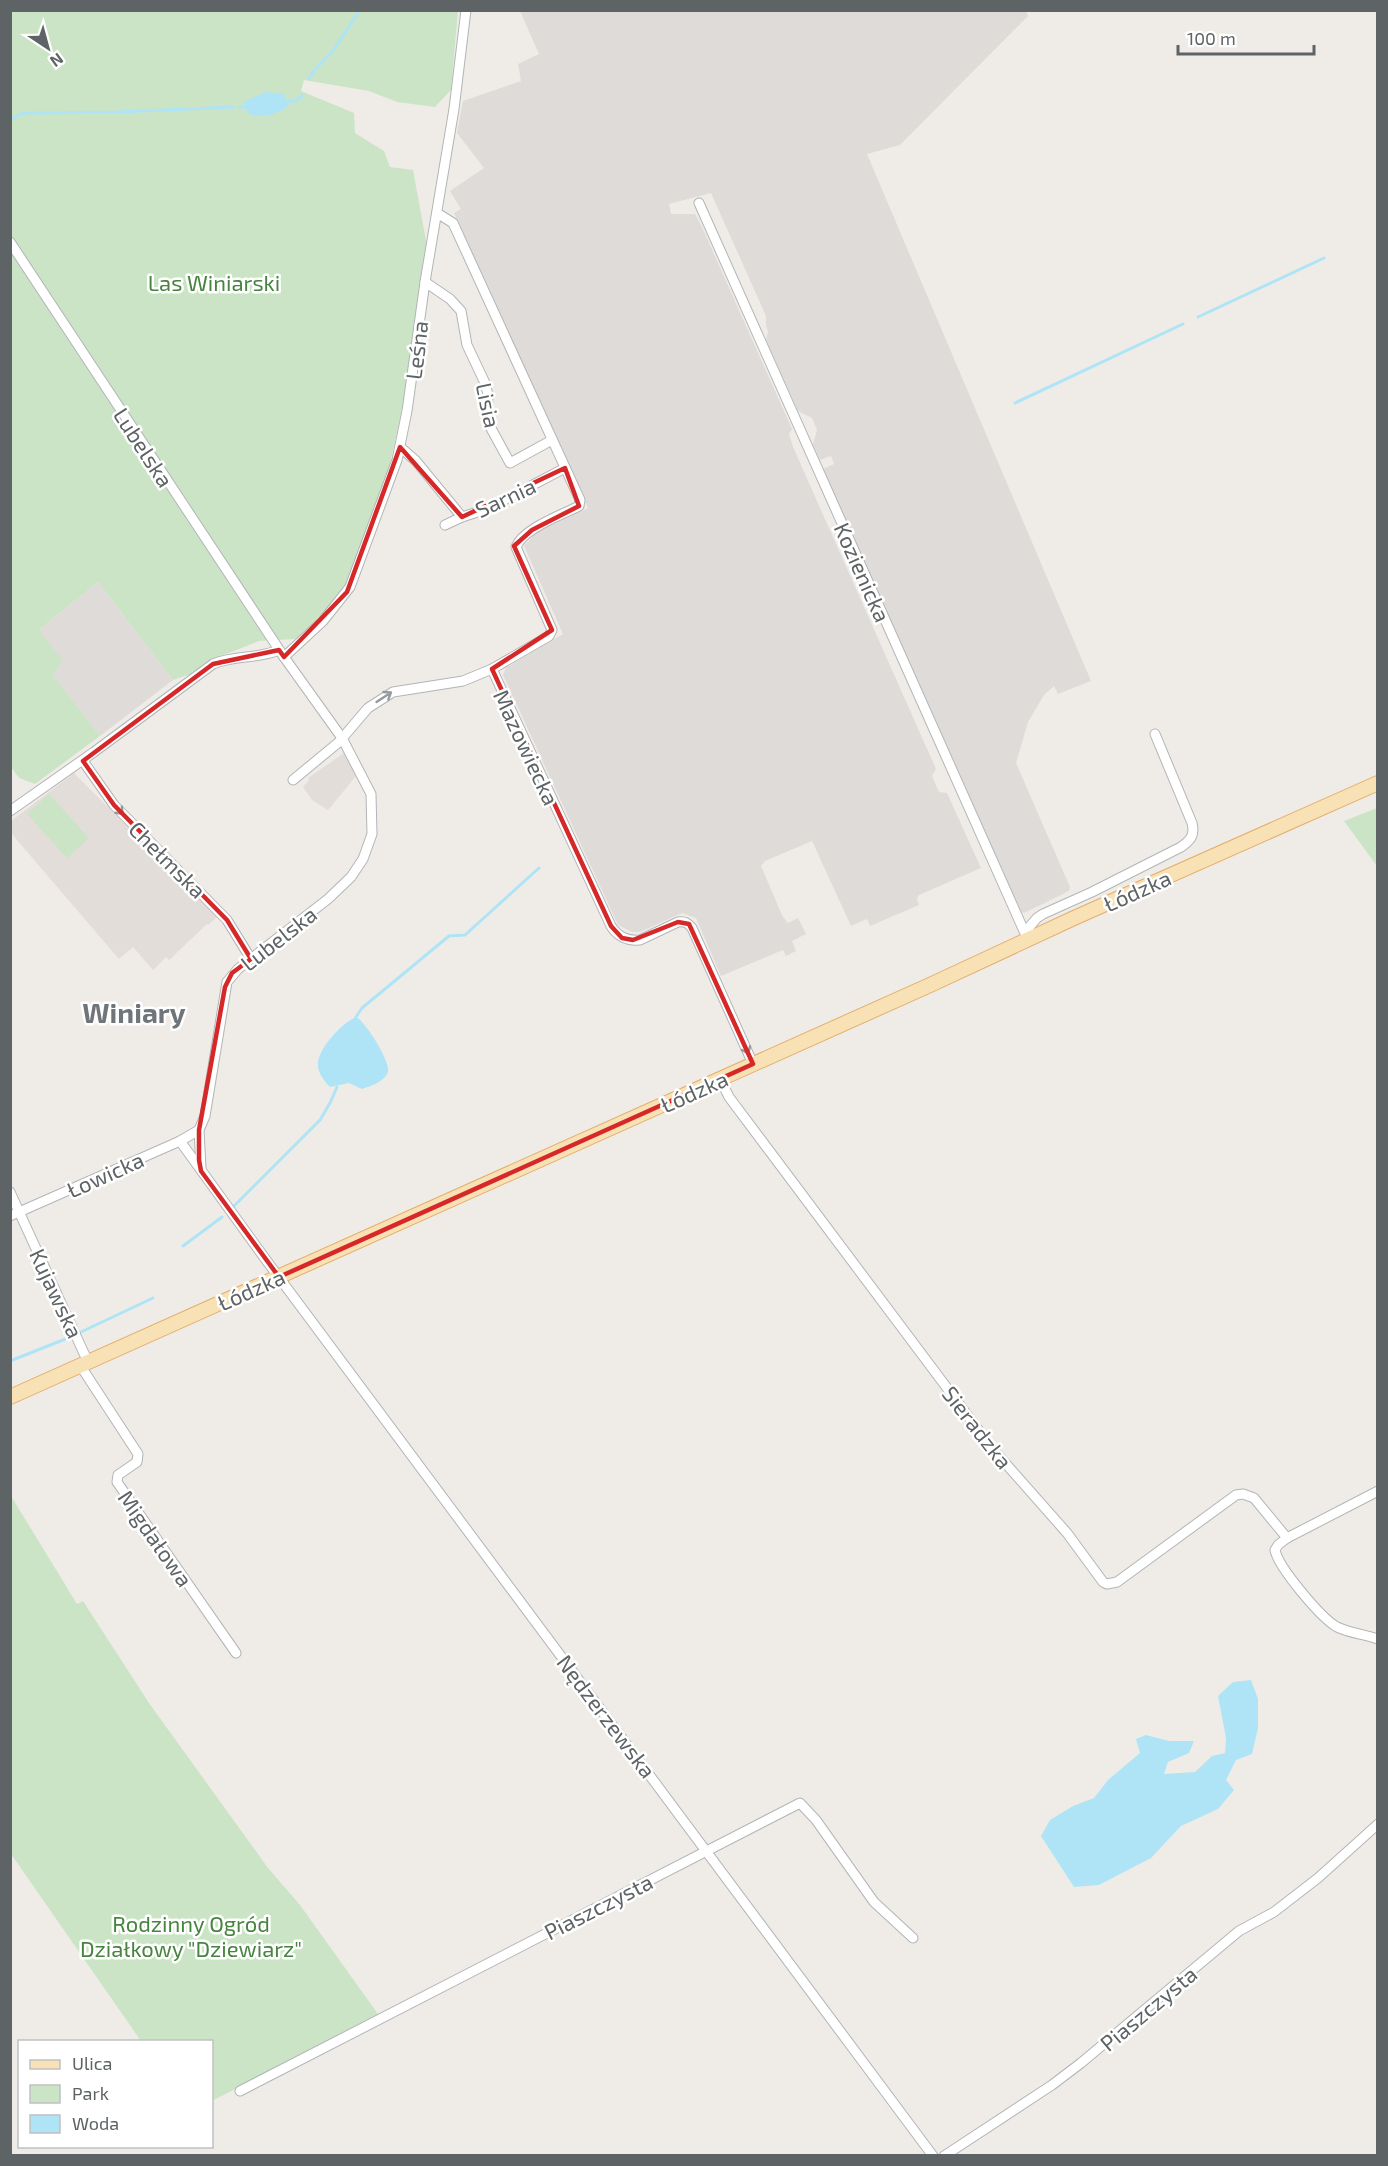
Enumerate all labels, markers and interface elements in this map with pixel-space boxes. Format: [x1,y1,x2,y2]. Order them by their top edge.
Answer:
north arrow [18,18,78,78]
scale bar [1178,18,1314,56]
text: 100 m [1187,27,1236,49]
text: N [47,49,67,72]
park label: Las Winiarski [148,269,280,295]
street label: Leśna [399,319,433,381]
street label: Lisia [472,380,506,430]
street label: Lubelska [109,403,179,491]
street label: Sarnia [471,472,539,522]
street label: Kozienicka [830,518,896,626]
street label: Mazowiecka [489,685,565,809]
one-way arrow [375,691,392,703]
one-way arrow [110,800,124,815]
street label: Chełmska [124,815,212,903]
street label: Łódzka [1099,864,1175,916]
street label: Lubelska [235,900,321,976]
district label: Winiary [82,995,186,1029]
one-way arrow [740,1036,751,1054]
street label: Łódzka [656,1065,732,1117]
street label: Łowicka [63,1146,147,1202]
street label: Kujawska [24,1244,89,1342]
street label: Łódzka [213,1263,289,1315]
street label: Sieradzka [938,1381,1018,1473]
street label: Migdałowa [113,1485,199,1591]
street label: Nędzerzewska [552,1649,662,1783]
street label: Piaszczysta [539,1868,657,1944]
park label: Rodzinny Ogród Działkowy "Dziewiarz" [80,1910,302,1961]
street label: Piaszczysta [1094,1960,1202,2056]
legend [18,2040,213,2148]
text: Ulica [72,2052,112,2074]
text: Park [72,2082,109,2104]
text: Woda [72,2112,119,2134]

